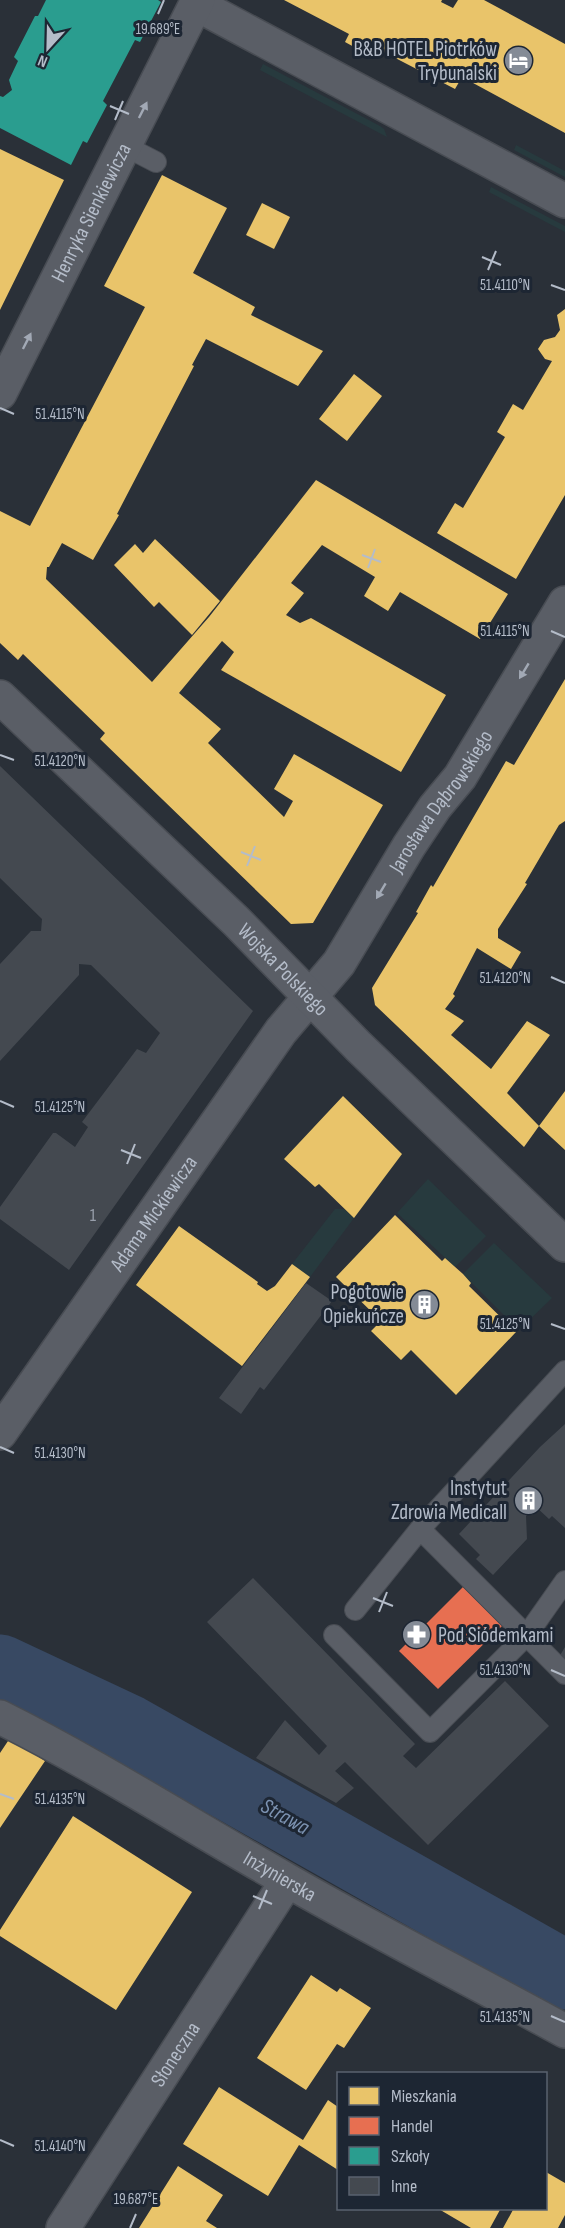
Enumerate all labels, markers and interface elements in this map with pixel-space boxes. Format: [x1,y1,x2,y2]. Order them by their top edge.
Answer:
north arrow [18,18,78,78]
text: 19.689°E [136,20,180,39]
place label: B&B HOTEL Piotrków Trybunalski [353,37,497,86]
hotel icon: B&B HOTEL Piotrków Trybunalski [502,45,534,77]
text: N [35,50,50,71]
one-way arrow [139,102,148,119]
street label: Henryka Sienkiewicza [45,139,136,286]
text: 51.4110°N [480,276,530,295]
one-way arrow [22,332,32,349]
text: 51.4115°N [35,405,85,424]
text: 51.4115°N [480,622,530,641]
one-way arrow [519,663,530,679]
street label: Jarosława Dąbrowskiego [383,726,498,878]
text: 51.4120°N [34,752,86,771]
one-way arrow [376,883,387,899]
street label: Wojska Polskiego [233,918,334,1021]
text: 51.4120°N [479,969,531,988]
text: 51.4125°N [35,1098,85,1117]
street label: Adama Mickiewicza [104,1151,203,1277]
house number: 1 [90,1205,97,1226]
place label: Pogotowie Opiekuńcze [323,1280,404,1329]
building icon: Pogotowie Opiekuńcze [409,1288,441,1320]
text: 51.4125°N [480,1315,530,1334]
text: 51.4130°N [34,1444,86,1463]
place label: Instytut Zdrowia Medicall [391,1476,507,1525]
building icon: Instytut Zdrowia Medicall [512,1484,544,1516]
pharmacy icon: Pod Siódemkami [401,1619,433,1651]
place label: Pod Siódemkami [438,1623,553,1648]
text: 51.4130°N [479,1661,531,1680]
text: 51.4135°N [35,1790,85,1809]
water label: Strawa [256,1793,314,1841]
street label: Inżynierska [239,1845,321,1907]
text: 51.4135°N [480,2008,530,2027]
street label: Słoneczna [145,2017,205,2091]
legend [337,2072,547,2210]
text: Mieszkania [391,2086,457,2107]
text: Handel [391,2116,433,2137]
text: 51.4140°N [34,2137,86,2156]
text: Szkoły [391,2146,430,2167]
text: Inne [391,2176,417,2197]
text: 19.687°E [114,2190,158,2209]

